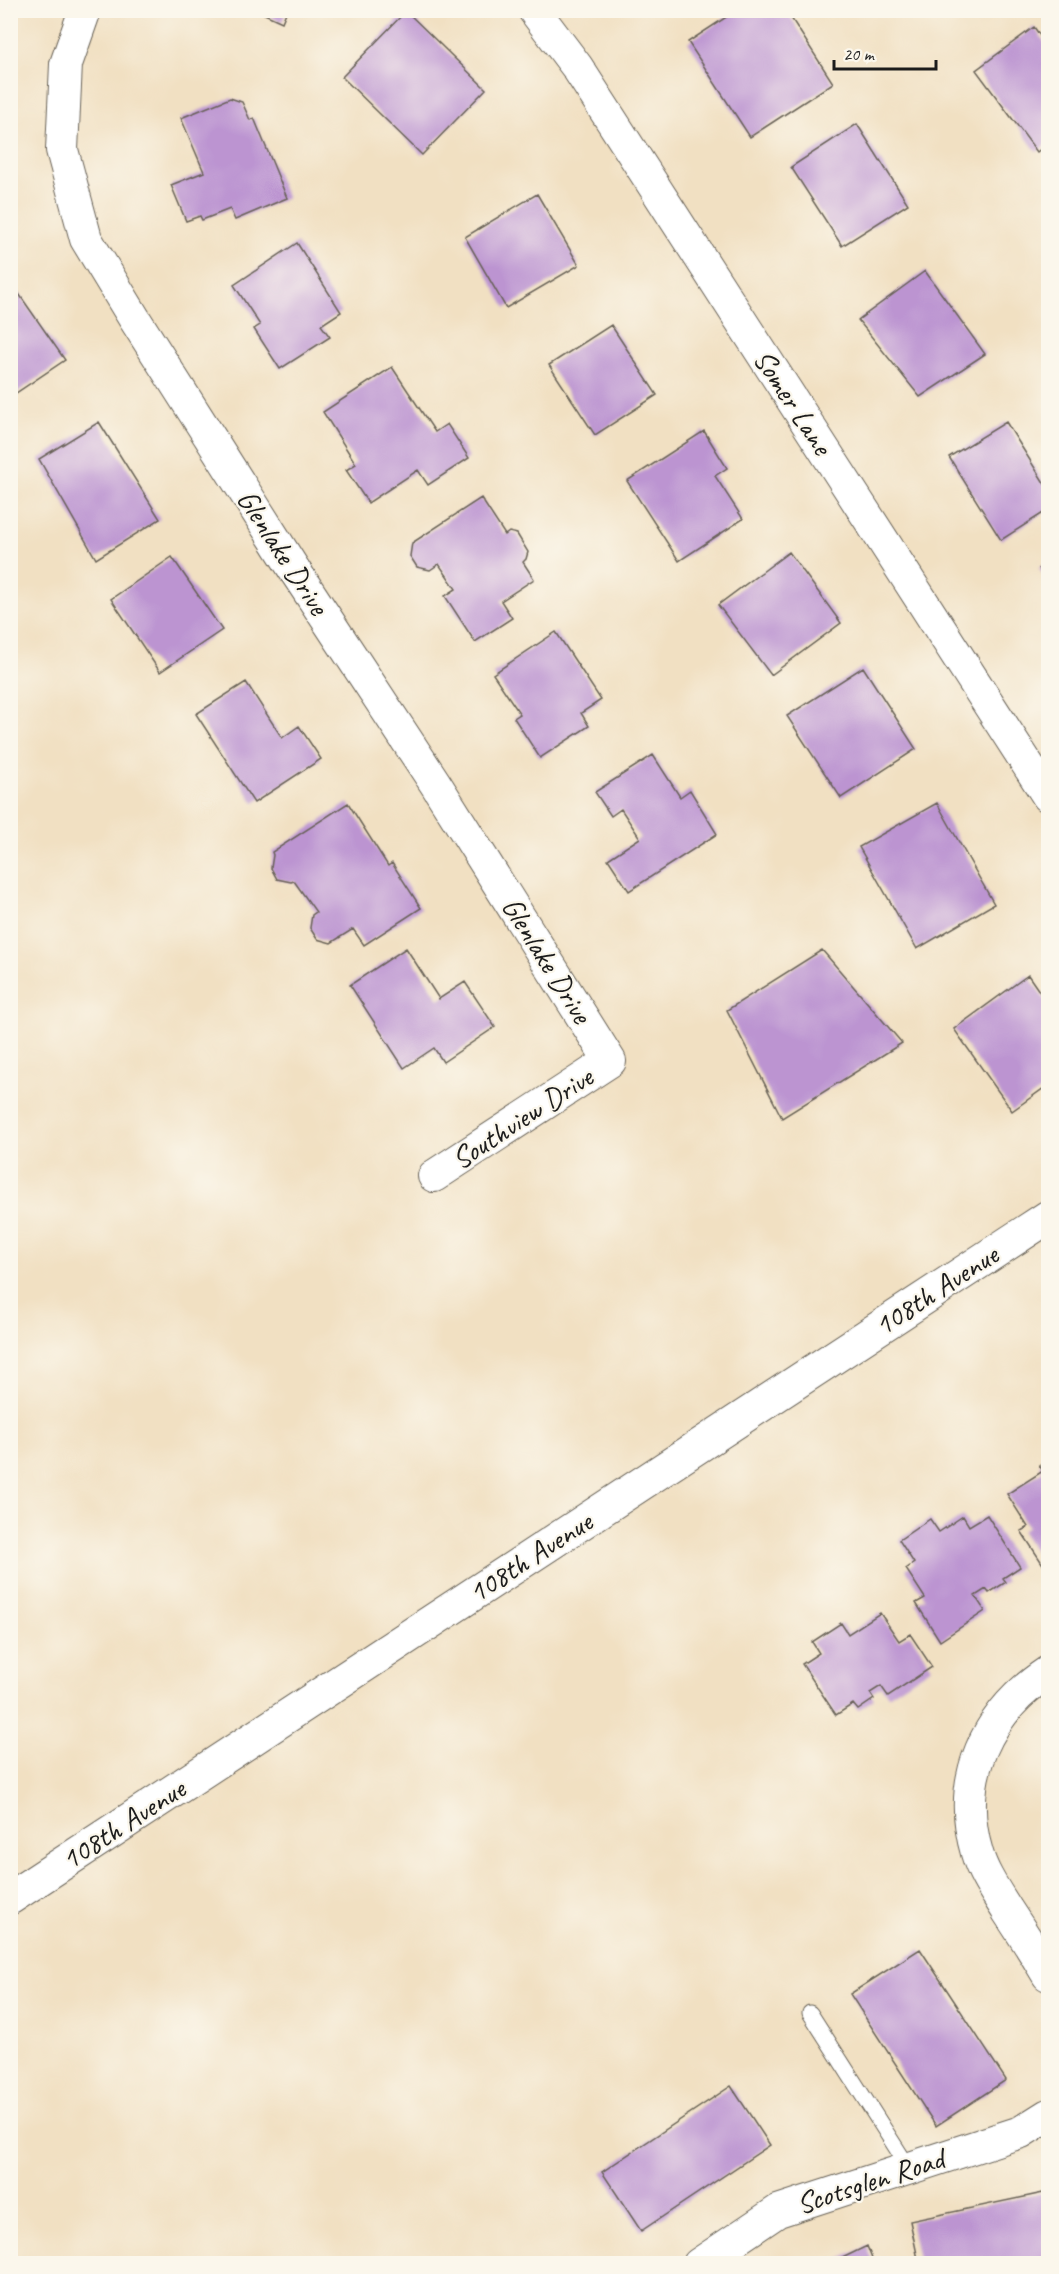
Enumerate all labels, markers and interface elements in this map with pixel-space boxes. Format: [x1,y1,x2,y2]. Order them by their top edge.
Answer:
scale bar [834,33,936,71]
text: 20 m [843,43,876,65]
street label: Somer Lane [745,342,842,464]
street label: Glenlake Drive [228,482,339,624]
street label: Glenlake Drive [493,890,602,1032]
street label: Southview Drive [444,1057,602,1178]
street label: 108th Avenue [867,1235,1007,1344]
street label: 108th Avenue [461,1502,601,1611]
street label: 108th Avenue [54,1769,194,1878]
street label: Scotsglen Road [791,2138,953,2223]

